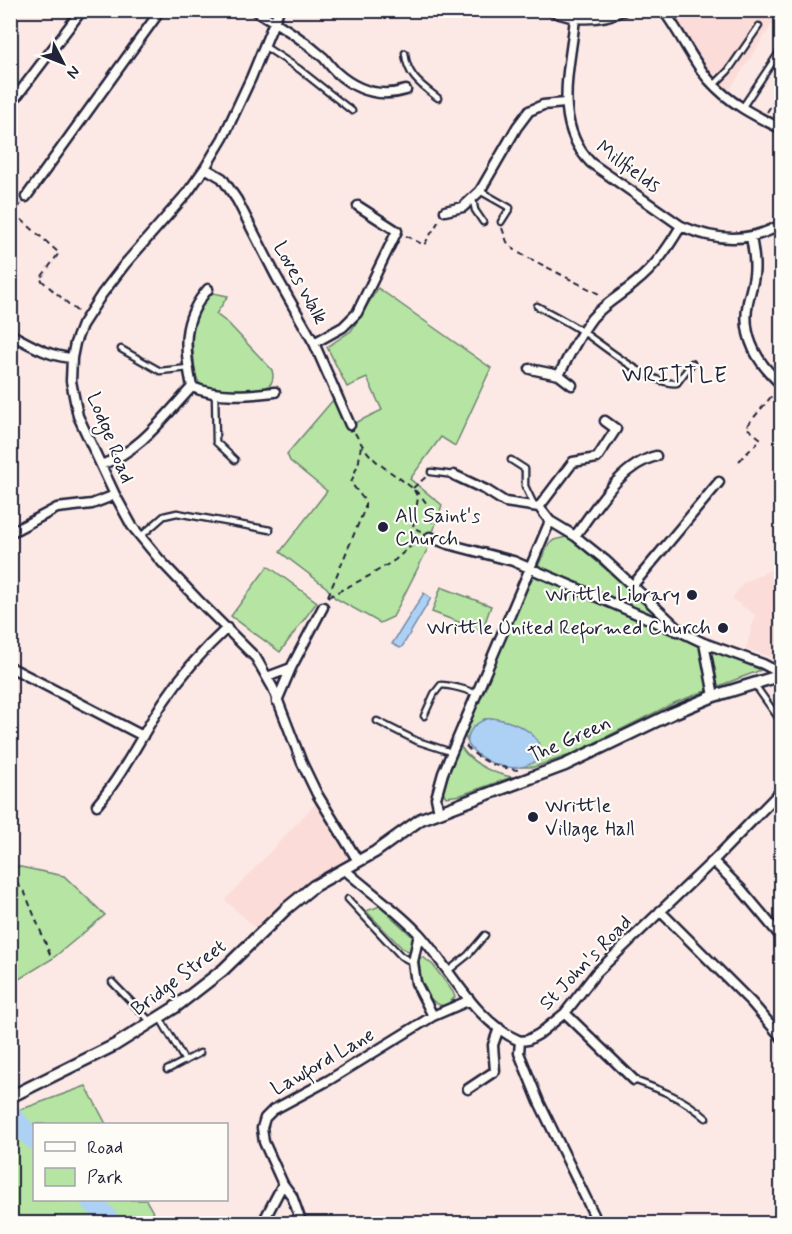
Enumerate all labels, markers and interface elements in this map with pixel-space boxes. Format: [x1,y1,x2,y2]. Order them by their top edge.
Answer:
north arrow [33,33,93,93]
text: N [62,61,84,83]
street label: Millfields [590,134,666,200]
street label: Loves Walk [266,237,334,329]
district label: WRITTLE [622,362,728,390]
street label: Lodge Road [79,389,140,488]
place label: All Saint's Church [395,503,480,553]
marker: All Saint's Church [376,520,390,534]
place label: Writtle Library [545,582,680,609]
marker: Writtle Library [685,588,699,602]
place label: Writtle United Reformed Church [427,615,711,644]
marker: Writtle United Reformed Church [716,621,730,635]
street label: The Green [524,710,616,770]
place label: Writtle Village Hall [545,793,635,843]
marker: Writtle Village Hall [526,810,540,824]
street label: St John's Road [534,909,638,1017]
street label: Bridge Street [126,933,232,1023]
street label: Lawford Lane [266,1021,381,1104]
legend [33,1123,228,1201]
text: Road [87,1136,123,1160]
text: Park [87,1166,123,1190]

